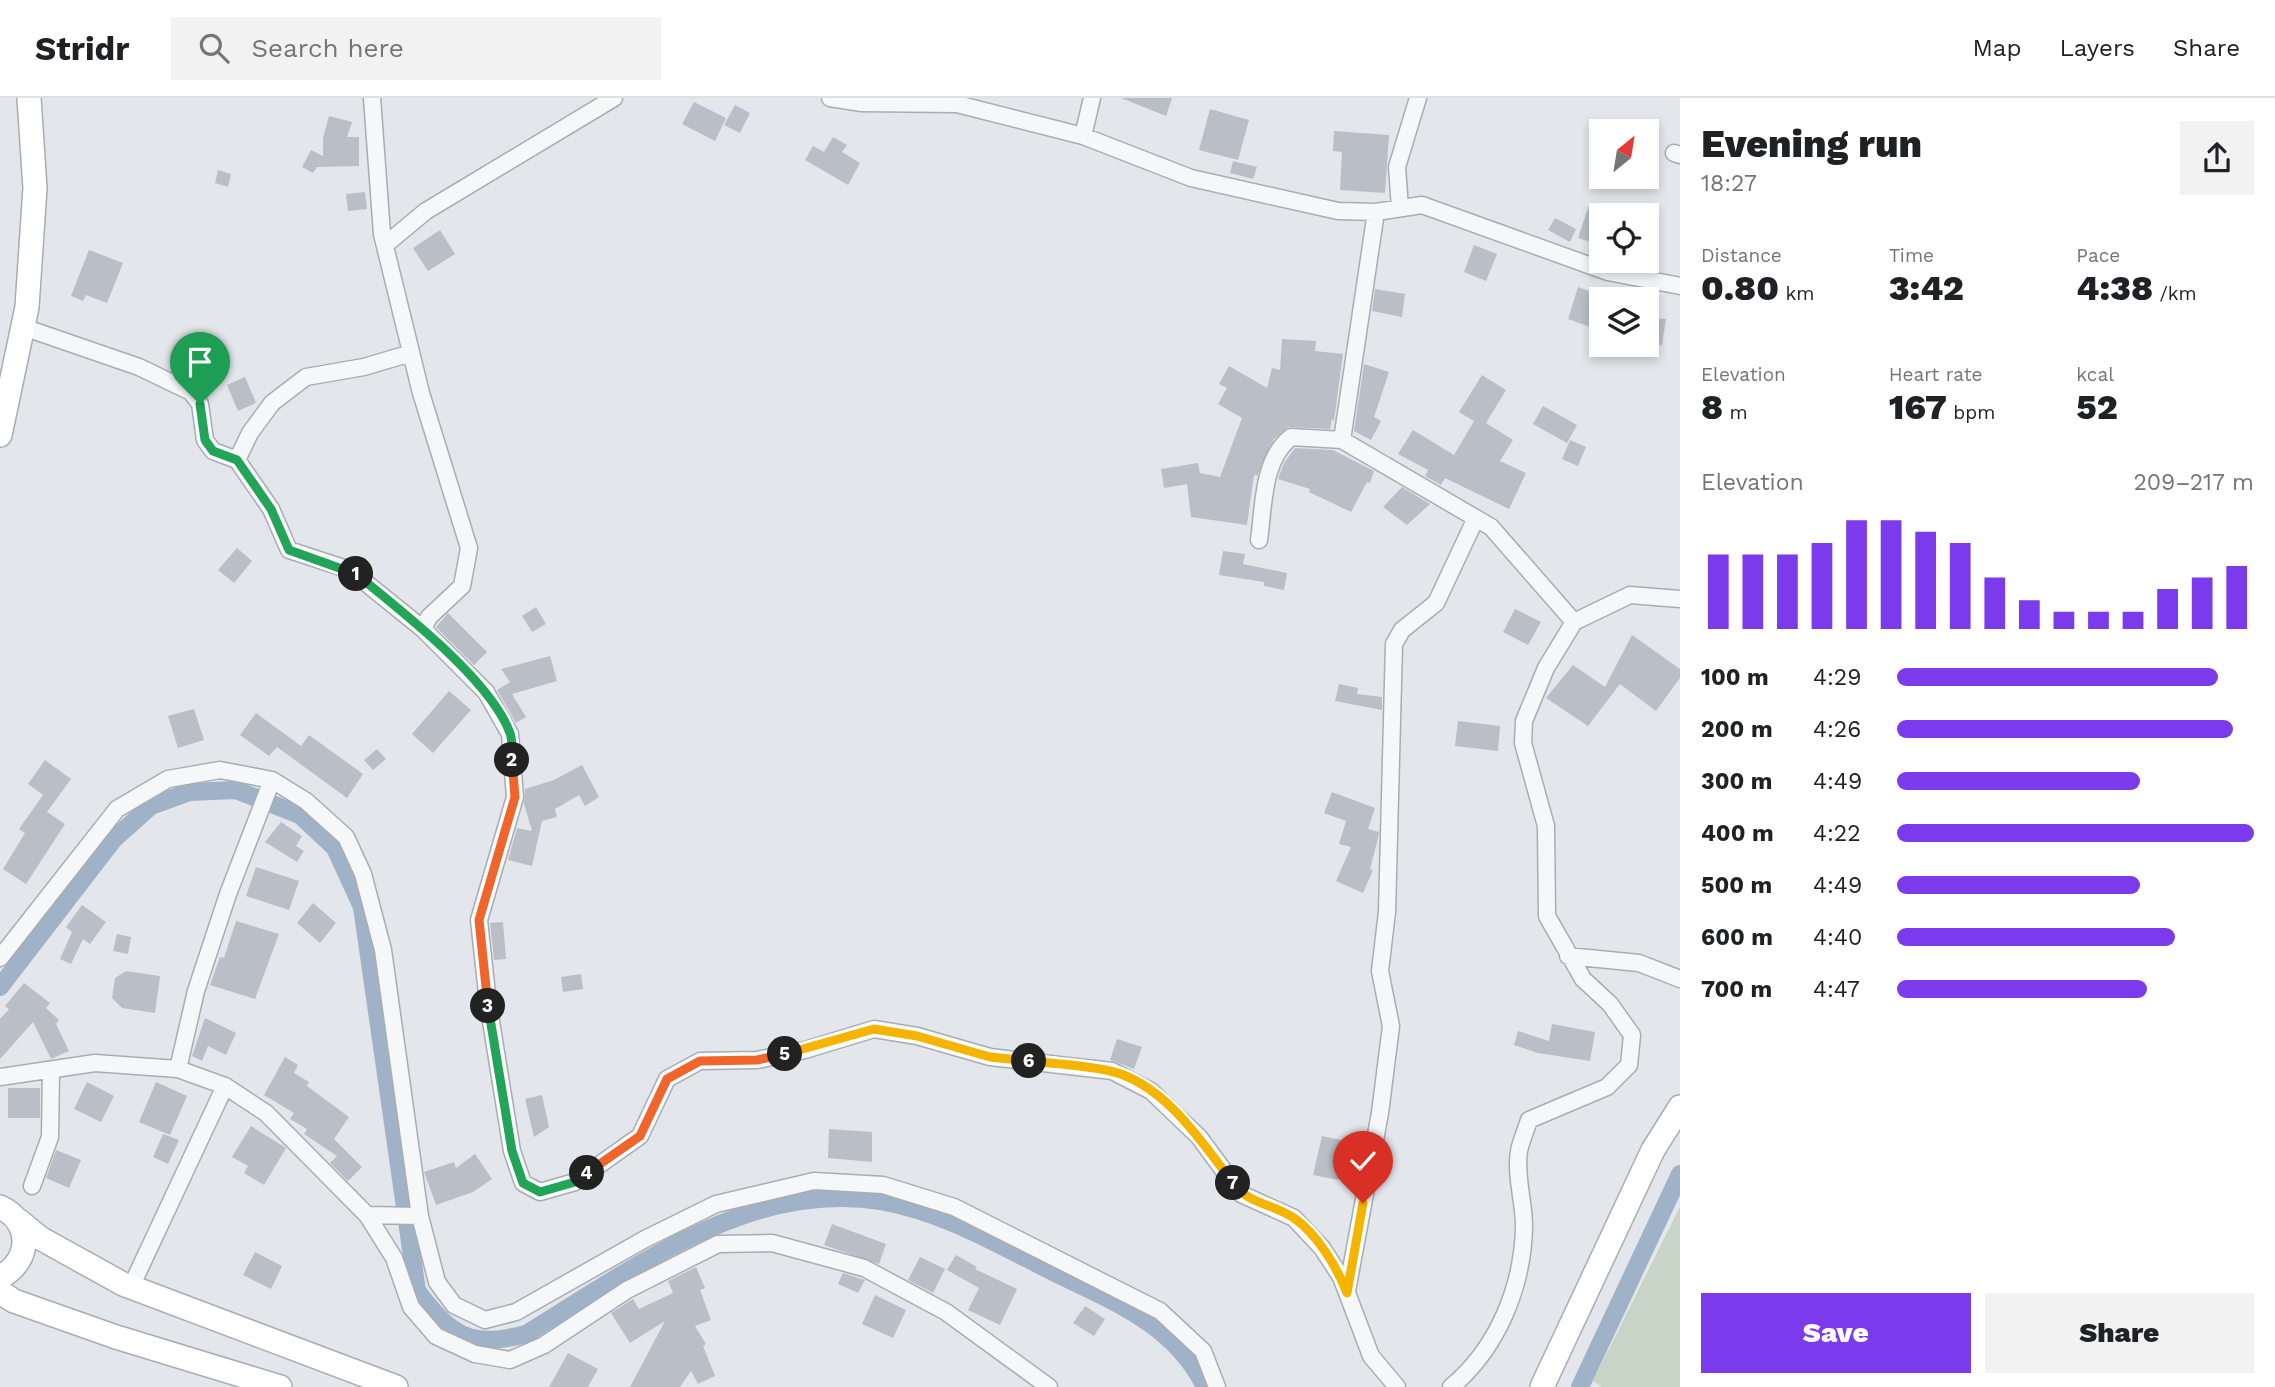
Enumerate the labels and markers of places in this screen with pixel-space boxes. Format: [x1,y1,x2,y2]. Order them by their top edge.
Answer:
pin [170,332,230,404]
pin: 1 [338,556,374,592]
pin: 2 [494,742,530,778]
pin: 3 [470,988,505,1024]
pin: 5 [768,1037,802,1072]
pin: 6 [1012,1044,1046,1079]
pin [1333,1131,1393,1203]
pin: 4 [570,1156,604,1190]
pin: 7 [1216,1166,1250,1200]

